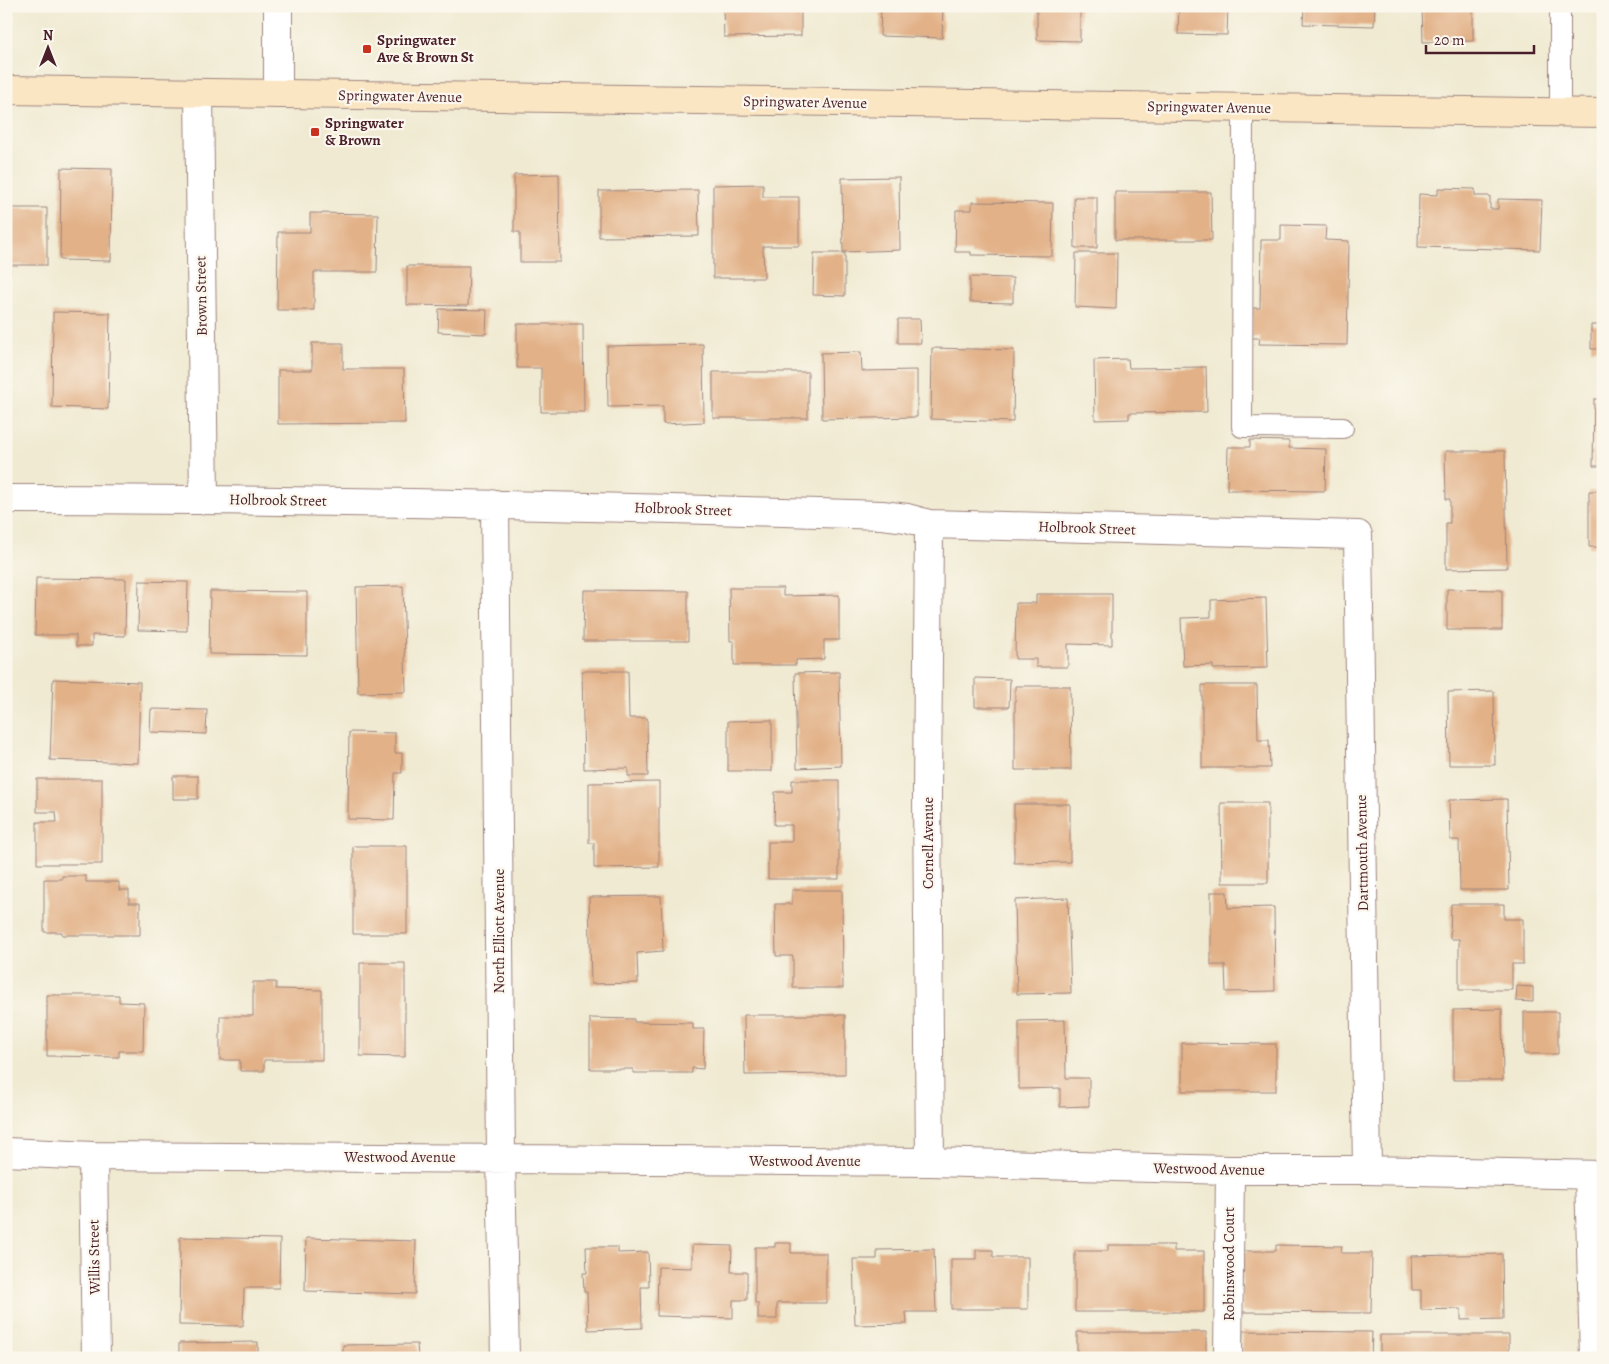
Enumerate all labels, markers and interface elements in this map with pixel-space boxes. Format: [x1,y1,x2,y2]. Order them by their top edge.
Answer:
north arrow [22,22,72,72]
scale bar [1426,22,1534,54]
text: N [43,26,53,45]
place label: Springwater Ave & Brown St [376,30,474,67]
text: 20 m [1434,30,1465,50]
marker: Springwater Ave & Brown St [361,43,373,55]
street label: Springwater Avenue [338,85,462,107]
street label: Springwater Avenue [743,91,867,113]
street label: Springwater Avenue [1147,96,1271,118]
place label: Springwater & Brown [325,113,404,150]
marker: Springwater & Brown [309,126,321,138]
street label: Brown Street [190,256,212,336]
street label: Holbrook Street [229,489,327,511]
street label: Holbrook Street [634,497,732,521]
street label: Holbrook Street [1038,516,1136,540]
street label: Dartmouth Avenue [1351,794,1373,912]
street label: Cornell Avenue [918,797,938,889]
street label: North Elliott Avenue [489,868,509,994]
street label: Westwood Avenue [343,1147,456,1167]
street label: Westwood Avenue [748,1151,861,1171]
street label: Westwood Avenue [1152,1158,1265,1180]
street label: Robinswood Court [1219,1207,1239,1321]
street label: Willis Street [83,1219,105,1296]

